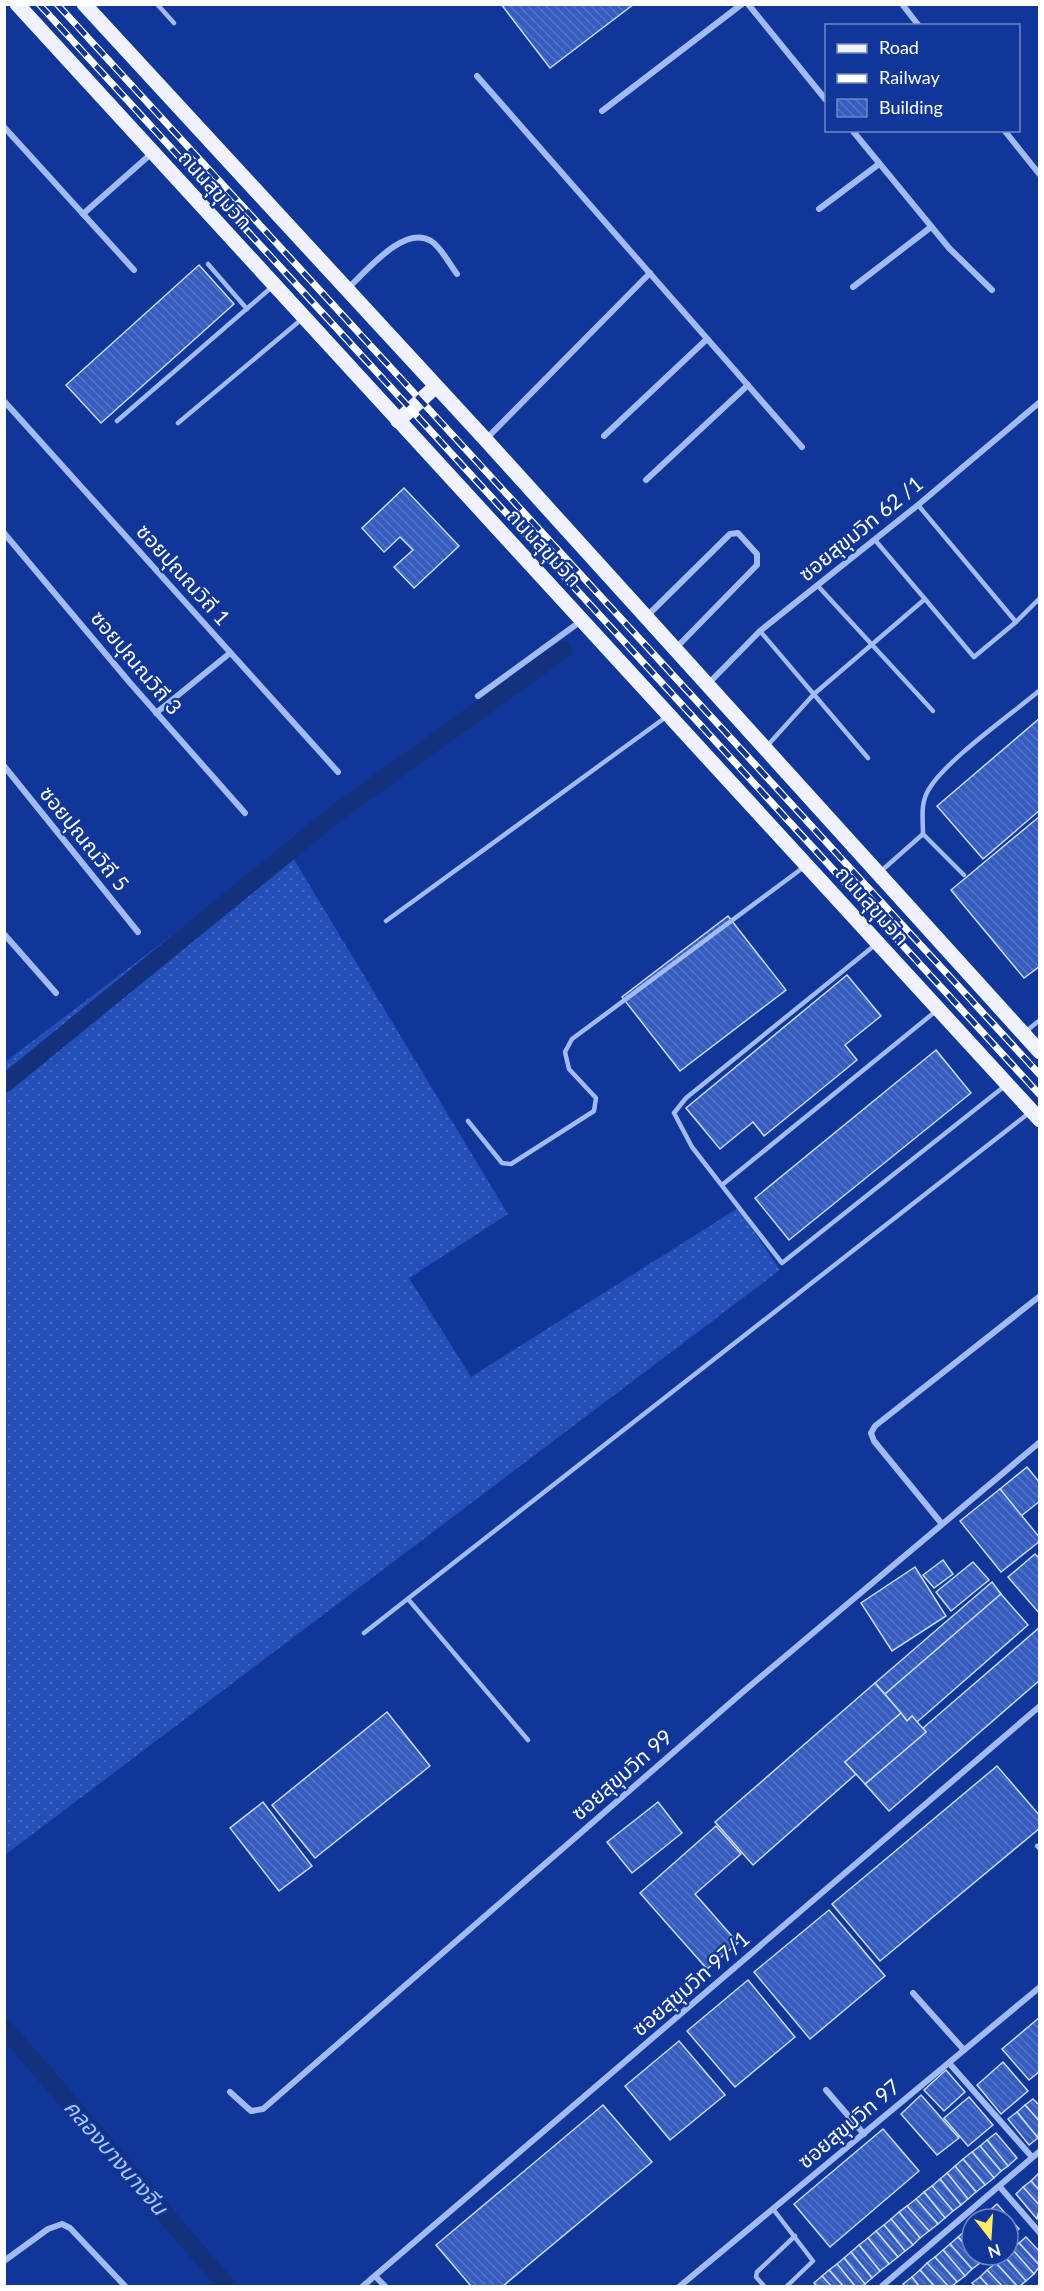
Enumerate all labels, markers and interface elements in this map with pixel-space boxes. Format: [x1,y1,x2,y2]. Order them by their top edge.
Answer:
legend [825,24,1020,132]
text: Road [879,36,919,58]
text: Railway [879,66,940,88]
text: Building [879,96,943,118]
street label: ถนนสุขุมวิท [173,144,258,235]
street label: ซอยสุขุมวิท 62 /1 [793,470,928,587]
street label: ถนนสุขุมวิท [501,503,588,593]
street label: ซอยปุณณวิถี 1 [131,518,236,631]
street label: ซอยปุณณวิถี 3 [85,605,188,720]
street label: ซอยปุณณวิถี 5 [34,781,135,897]
street label: ถนนสุขุมวิท [830,860,915,951]
street label: ซอยสุขุมวิท 99 [565,1723,678,1826]
street label: ซอยสุขุมวิท 97/1 [626,1925,755,2042]
street label: ซอยสุขุมวิท 97 [792,2073,905,2174]
water label: คลองบางนางจีน [59,2093,175,2221]
north arrow [960,2207,1020,2267]
text: N [986,2241,1003,2263]

